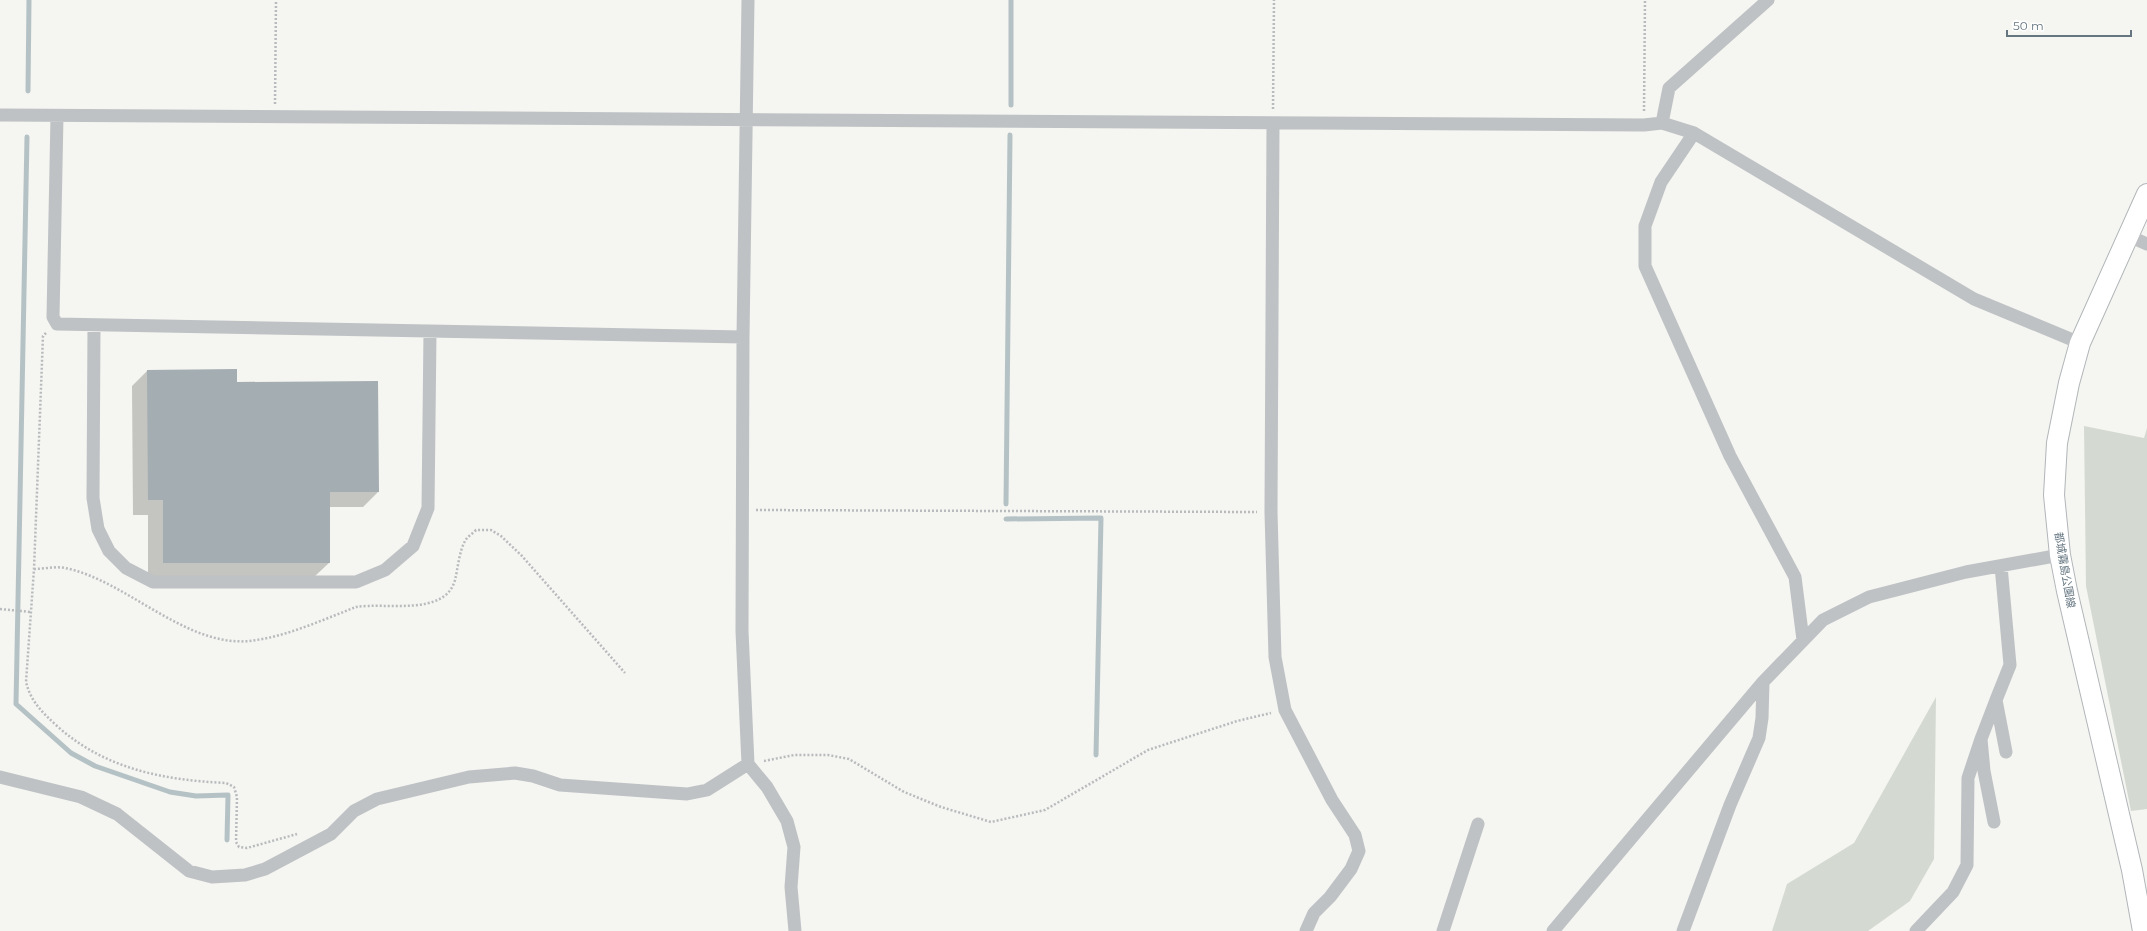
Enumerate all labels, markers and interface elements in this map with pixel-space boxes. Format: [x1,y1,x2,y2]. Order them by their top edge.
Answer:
scale bar [2007,12,2131,38]
text: 50 m [2013,18,2044,33]
street label: 都城霧島公園線 [2051,531,2079,609]

